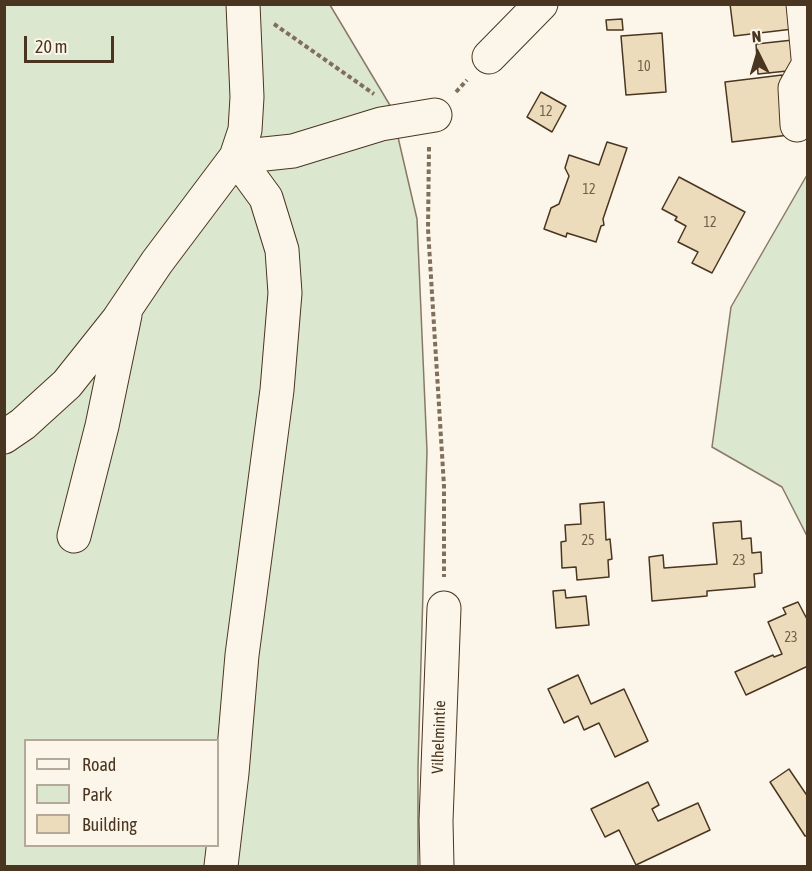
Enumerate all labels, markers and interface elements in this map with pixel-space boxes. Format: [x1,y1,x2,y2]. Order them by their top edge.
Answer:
scale bar [27,24,117,62]
north arrow [728,24,788,84]
text: N [751,27,762,45]
text: 20 m [35,36,67,57]
house number: 10 [637,59,651,75]
house number: 12 [539,104,553,120]
house number: 12 [582,182,596,198]
house number: 12 [703,215,717,231]
house number: 25 [581,533,595,549]
house number: 23 [732,553,746,569]
house number: 23 [784,630,798,646]
street label: Vilhelmintie [428,700,450,774]
legend [24,739,219,847]
text: Road [82,754,116,775]
text: Park [82,784,112,805]
text: Building [82,814,137,835]

